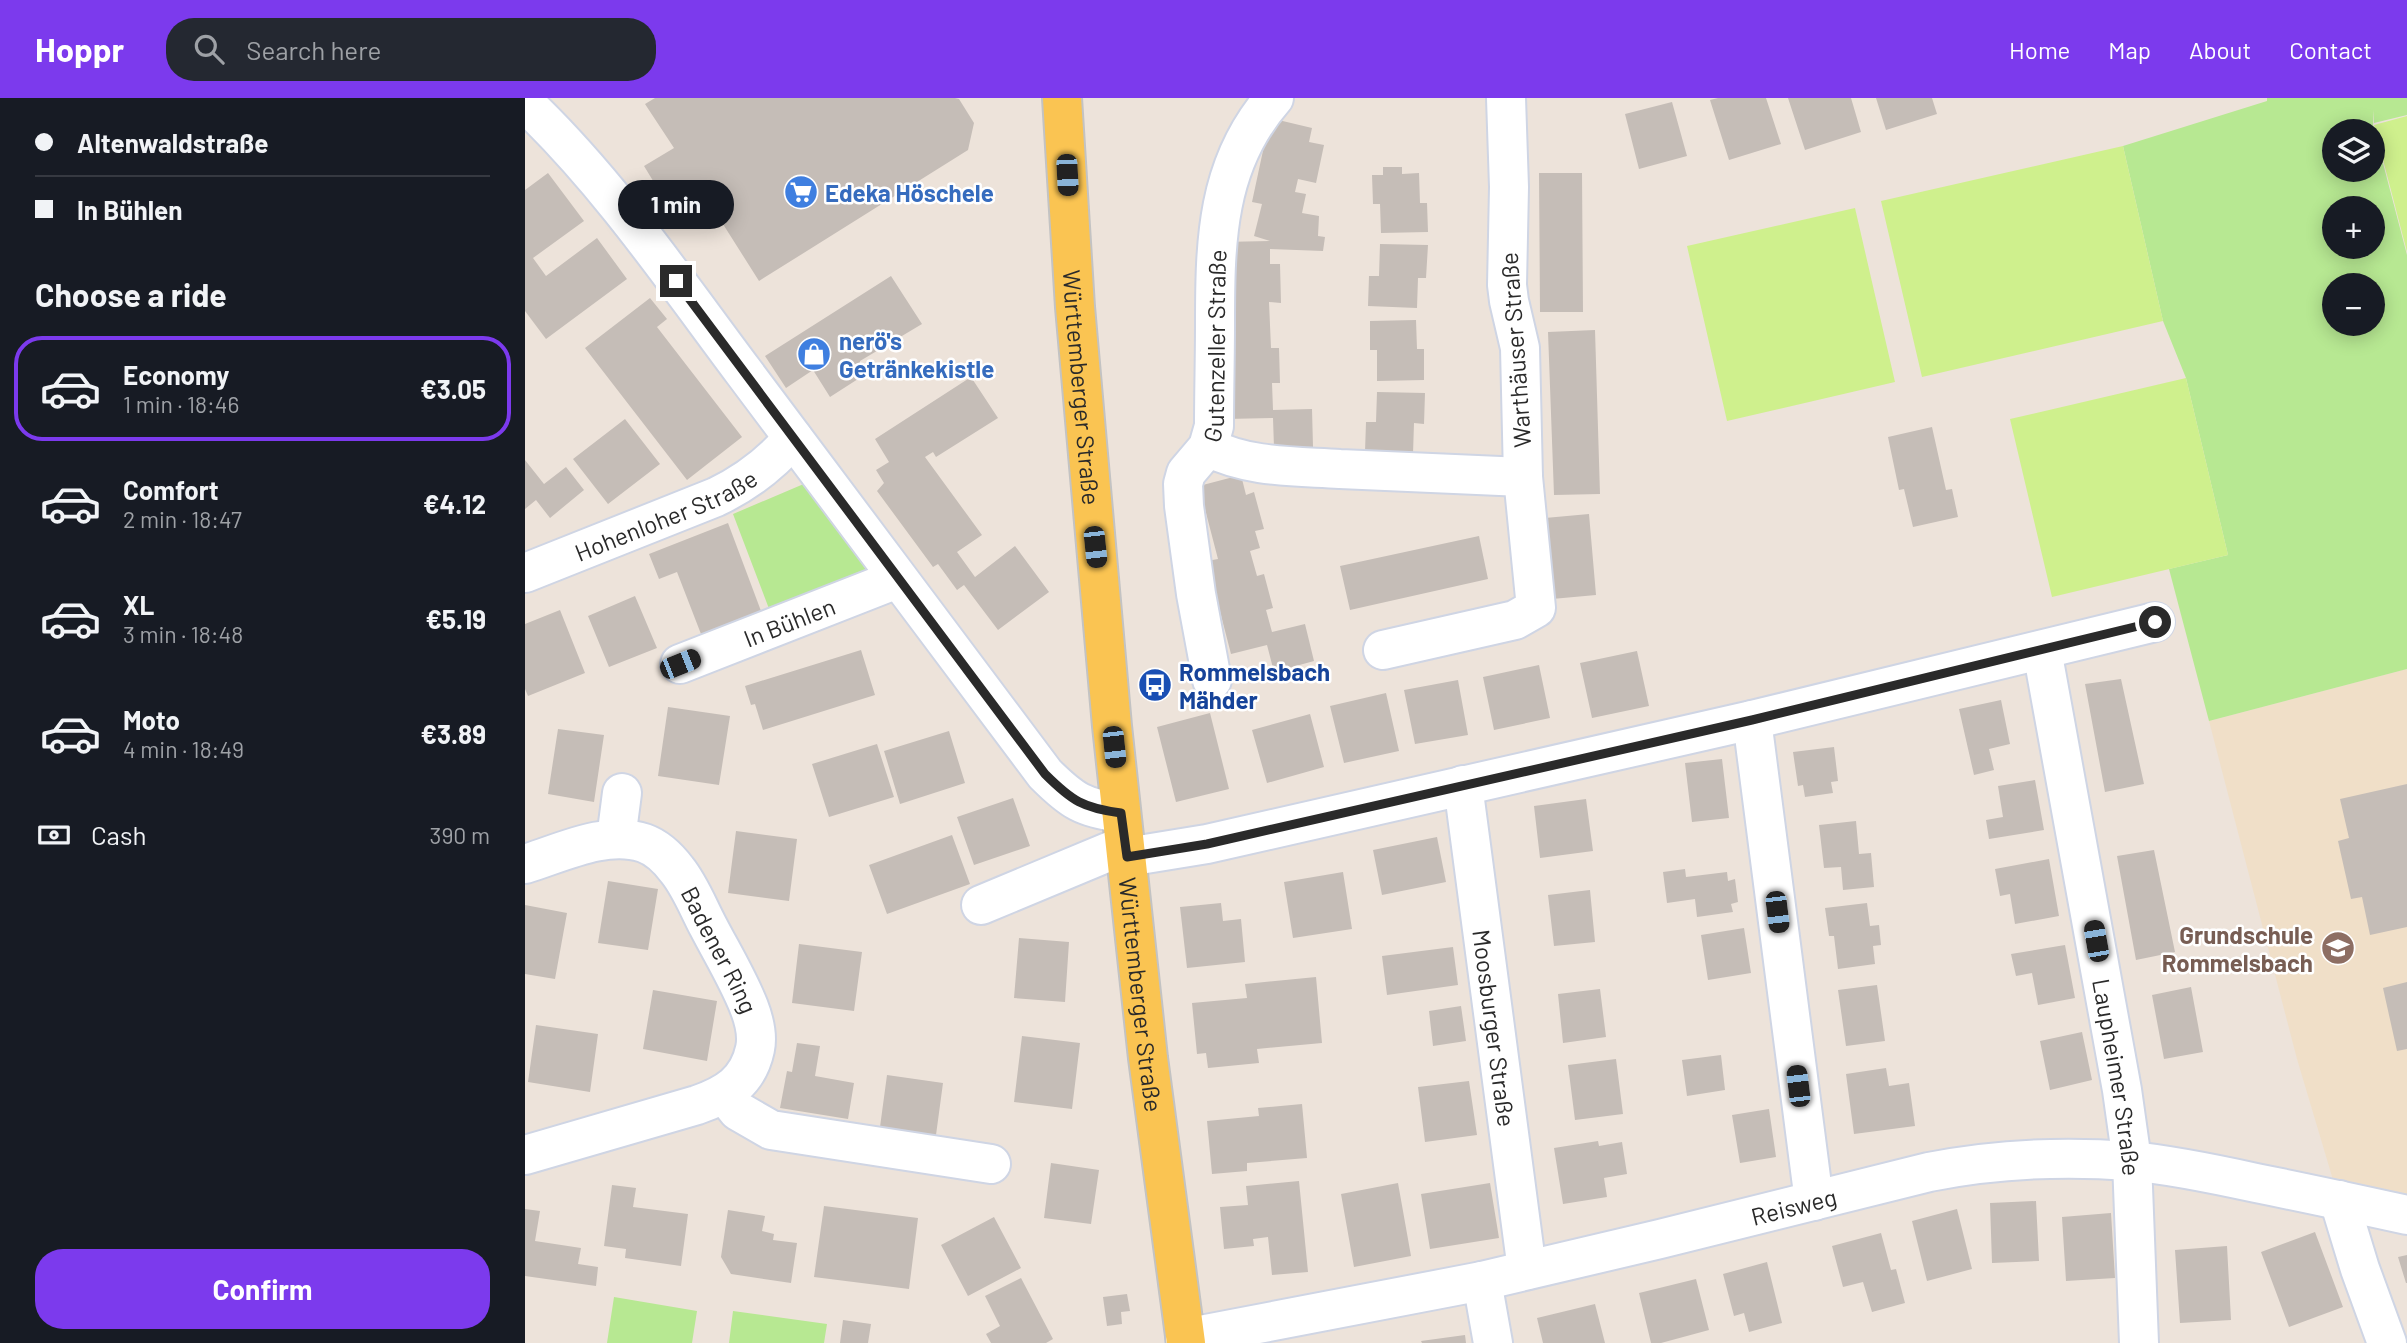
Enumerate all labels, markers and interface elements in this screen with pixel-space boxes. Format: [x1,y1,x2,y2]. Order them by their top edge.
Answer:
search box [166,18,656,81]
text: Hoppr [35,29,124,69]
icon: search [190,30,228,68]
text: Search here [246,34,381,65]
text: Home [2009,35,2070,64]
text: Map [2108,35,2151,64]
text: About [2189,35,2251,64]
text: Contact [2289,35,2372,64]
map controls [2322,119,2385,336]
button: layers [2322,119,2385,182]
text: Altenwaldstraße [77,127,268,158]
car [1056,153,1079,197]
supermarket icon: Edeka Höschele [782,173,820,211]
place label: Edeka Höschele [825,178,994,207]
callout: 1 min [618,180,734,228]
text: 1 min [651,190,701,218]
text: In Bühlen [77,194,182,225]
button: + [2322,196,2385,259]
street label: Gutenzeller Straße [1196,248,1231,445]
street label: Warthäuser Straße [1494,251,1536,449]
route end [660,265,692,297]
street label: Württemberger Straße [1058,269,1107,506]
button: − [2322,273,2385,336]
text: Choose a ride [35,275,227,313]
place label: nerö's Getränkekistle [839,326,994,383]
shop icon: nerö's Getränkekistle [795,335,833,373]
icon: car [39,357,102,420]
text: Economy [123,359,229,390]
text: €3.05 [420,373,486,404]
text: 1 min · 18:46 [123,390,239,418]
street label: Hohenloher Straße [570,463,762,566]
icon: car [39,472,102,535]
text: Comfort [123,474,219,505]
text: €4.12 [423,488,486,519]
text: 2 min · 18:47 [123,505,242,533]
car [1083,525,1108,569]
icon: car [39,587,102,650]
text: XL [123,589,154,620]
street label: In Bühlen [739,590,839,652]
text: €5.19 [425,603,486,634]
route start [2139,606,2171,638]
text: 3 min · 18:48 [123,620,243,648]
car [657,646,704,682]
place label: Rommelsbach Mähder [1179,657,1330,714]
bus stop icon: Rommelsbach Mähder [1136,666,1174,704]
icon: car [39,702,102,765]
text: Moto [123,704,180,735]
text: €3.89 [421,718,486,749]
car [1102,725,1127,769]
text: 4 min · 18:49 [123,735,244,763]
icon: cash [35,816,73,854]
text: Cash [91,819,146,850]
text: 390 m [430,821,490,849]
street label: Württemberger Straße [1114,876,1170,1113]
street label: Badener Ring [676,881,764,1017]
car [1765,890,1790,934]
car [2083,918,2110,964]
place label: Grundschule Rommelsbach [2162,920,2313,977]
street label: Moosburger Straße [1468,928,1522,1128]
school or university icon: Grundschule Rommelsbach [2319,929,2357,967]
street label: Laupheimer Straße [2088,976,2147,1176]
car [1786,1064,1811,1108]
street label: Reisweg [1748,1181,1839,1230]
button: Confirm [35,1249,490,1329]

